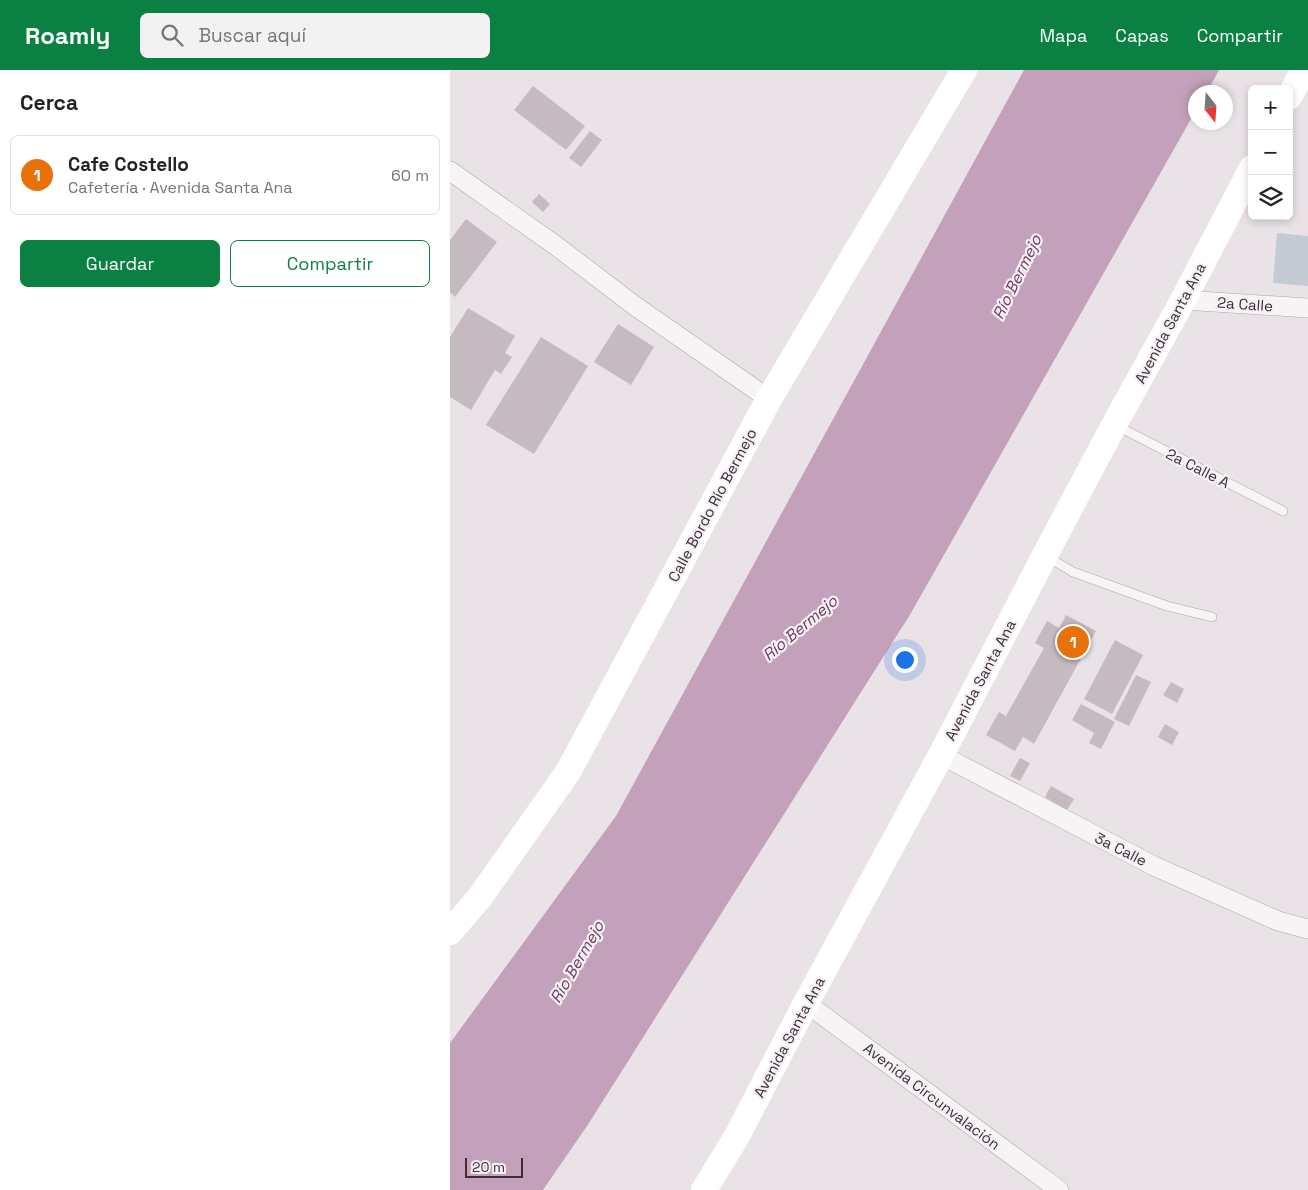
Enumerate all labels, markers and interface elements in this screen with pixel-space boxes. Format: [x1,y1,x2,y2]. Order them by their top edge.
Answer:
search box [140,13,490,58]
text: Roamly [25,20,110,51]
icon: search [158,21,186,49]
text: Buscar aquí [198,23,306,48]
text: Mapa [1039,24,1087,47]
text: Capas [1115,24,1169,47]
text: Compartir [1197,24,1283,47]
north arrow [1188,85,1233,130]
map controls [1248,85,1293,220]
button: + [1248,85,1293,130]
text: Cerca [20,89,78,116]
button: − [1248,130,1293,175]
text: Cafe Costello [68,152,189,177]
text: 1 [33,165,41,186]
text: 60 m [391,165,429,186]
button: layers [1248,175,1293,220]
text: Cafetería · Avenida Santa Ana [68,177,293,198]
water label: Río Bermejo [988,230,1047,323]
button: Guardar [20,240,220,287]
button: Compartir [230,240,430,287]
street label: Avenida Santa Ana [1130,259,1210,387]
street label: 2a Calle [1216,293,1274,315]
street label: Calle Bordo Río Bermejo [663,425,761,585]
street label: 2a Calle A [1163,444,1234,492]
water label: Río Bermejo [758,590,843,665]
street label: Avenida Santa Ana [940,616,1020,744]
pin: 1 [1057,623,1089,661]
your location [892,647,918,673]
street label: 3a Calle [1092,828,1150,870]
water label: Río Bermejo [545,916,609,1007]
street label: Avenida Santa Ana [749,973,829,1101]
street label: Avenida Circunvalación [860,1038,1004,1154]
scale bar [465,1155,522,1178]
text: 20 m [472,1158,505,1176]

